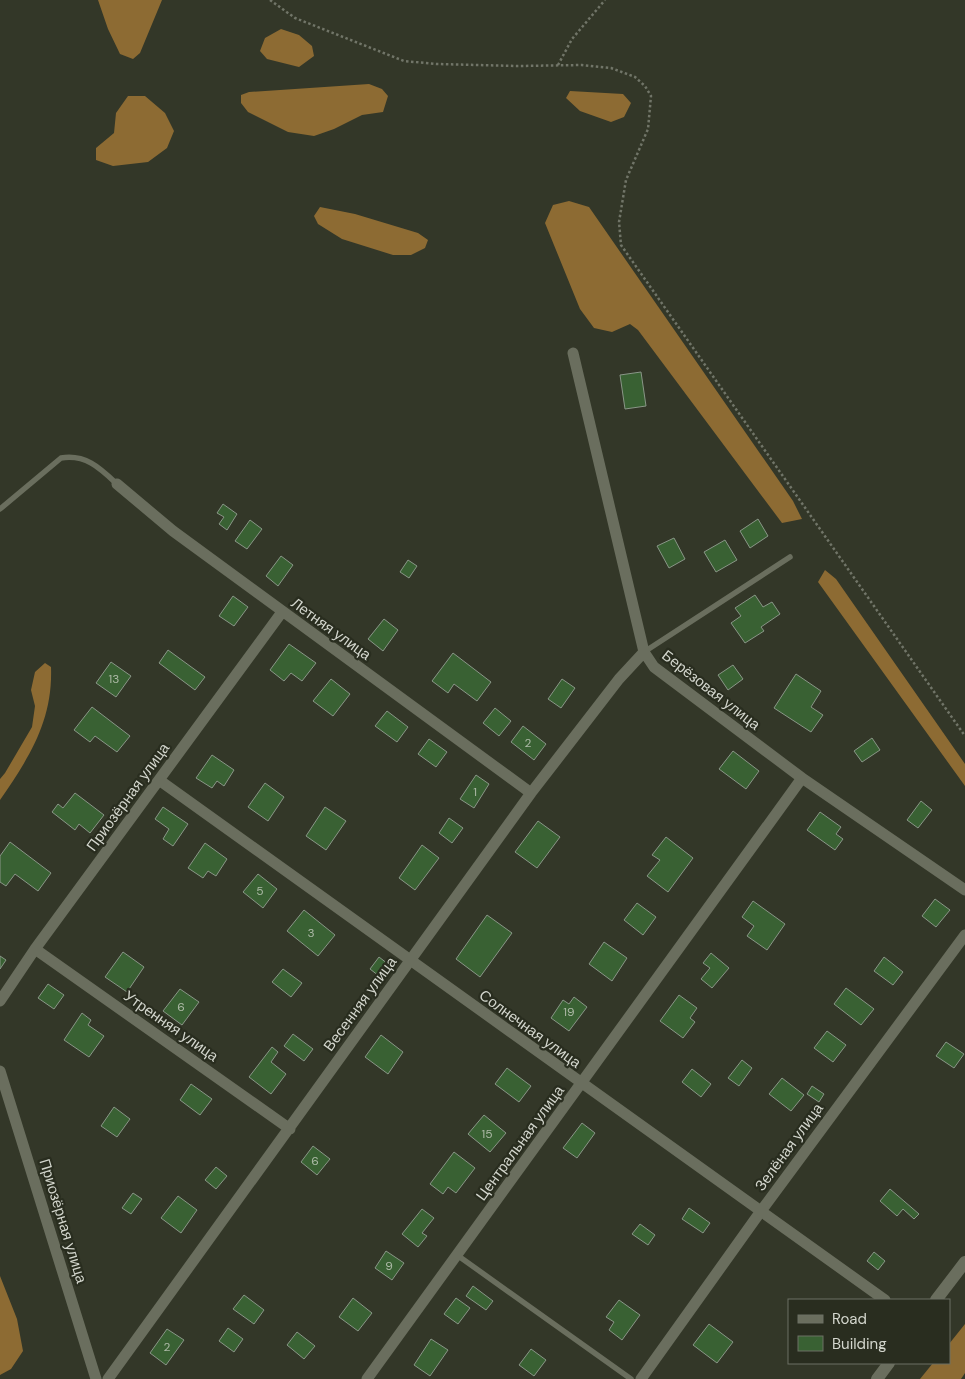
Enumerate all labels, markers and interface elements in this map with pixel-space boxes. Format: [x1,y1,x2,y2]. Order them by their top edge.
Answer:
street label: Летняя улица [287,593,376,665]
street label: Берёзовая улица [658,645,765,735]
house number: 13 [109,671,119,687]
house number: 2 [525,735,532,751]
street label: Приозёрная улица [82,738,174,855]
house number: 1 [473,784,477,800]
house number: 5 [256,883,264,899]
house number: 3 [307,925,315,941]
street label: Весенняя улица [319,952,401,1055]
street label: Солнечная улица [475,985,586,1073]
street label: Утренняя улица [120,986,223,1066]
house number: 6 [177,999,185,1015]
house number: 19 [563,1004,575,1020]
street label: Центральная улица [471,1081,569,1205]
street label: Зелёная улица [750,1099,828,1195]
house number: 15 [481,1126,493,1142]
house number: 6 [311,1153,319,1169]
street label: Приозёрная улица [35,1156,92,1286]
house number: 9 [385,1258,393,1274]
legend [788,1299,950,1364]
text: Road [832,1309,867,1329]
text: Building [832,1334,887,1354]
house number: 2 [164,1339,171,1355]

